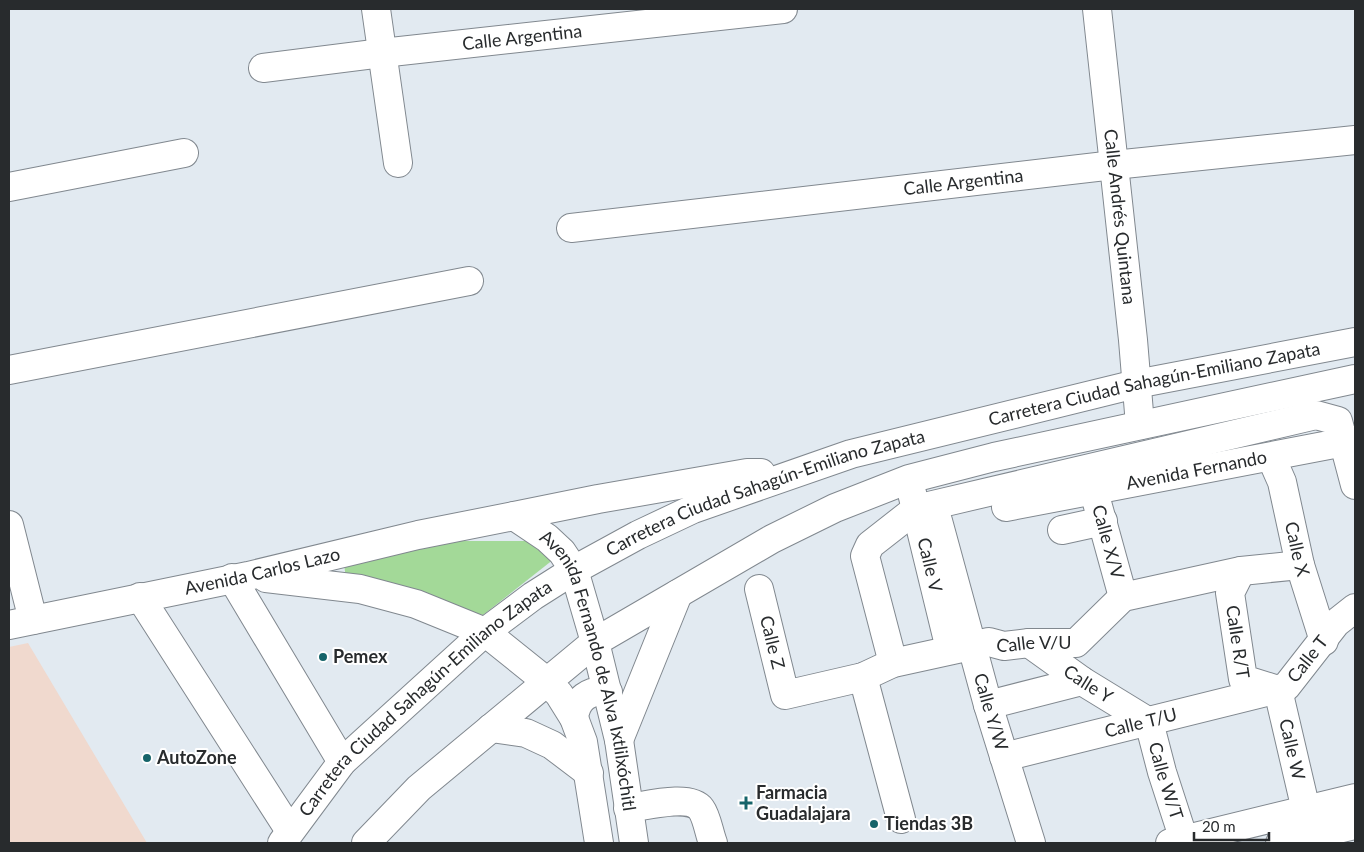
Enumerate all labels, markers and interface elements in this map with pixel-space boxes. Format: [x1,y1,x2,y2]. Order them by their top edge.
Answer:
street label: Calle Argentina [461,19,583,54]
street label: Calle Andrés Quintana [1100,128,1141,306]
street label: Calle Argentina [902,164,1024,199]
street label: Carretera Ciudad Sahagún-Emiliano Zapata [986,337,1322,430]
street label: Carretera Ciudad Sahagún-Emiliano Zapata [602,424,927,561]
street label: Avenida Fernando [1124,445,1269,494]
street label: Calle X/V [1088,502,1130,582]
street label: Calle X [1281,520,1315,579]
street label: Avenida Fernando de Alva Ixtlilxóchitl [536,525,641,812]
street label: Calle V [913,535,948,595]
street label: Avenida Carlos Lazo [182,542,342,599]
street label: Carretera Ciudad Sahagún-Emiliano Zapata [294,575,556,820]
street label: Calle R/T [1222,604,1255,680]
street label: Calle Z [756,613,790,671]
street label: Calle T [1282,630,1332,686]
street label: Calle V/U [994,631,1071,657]
place label: Pemex [333,645,388,667]
marker: Pemex [317,651,329,663]
street label: Calle Y [1060,659,1118,708]
street label: Calle Y/W [970,671,1014,753]
street label: Calle T/U [1102,702,1179,742]
street label: Calle W [1275,716,1311,782]
street label: Calle W/T [1145,740,1189,823]
place label: AutoZone [156,746,237,768]
marker: AutoZone [141,752,153,764]
place label: Farmacia Guadalajara [756,781,851,824]
marker: Farmacia Guadalajara [740,797,752,809]
scale bar [1194,810,1269,842]
place label: Tiendas 3B [884,812,973,834]
text: 20 m [1202,817,1236,835]
marker: Tiendas 3B [868,818,880,830]

